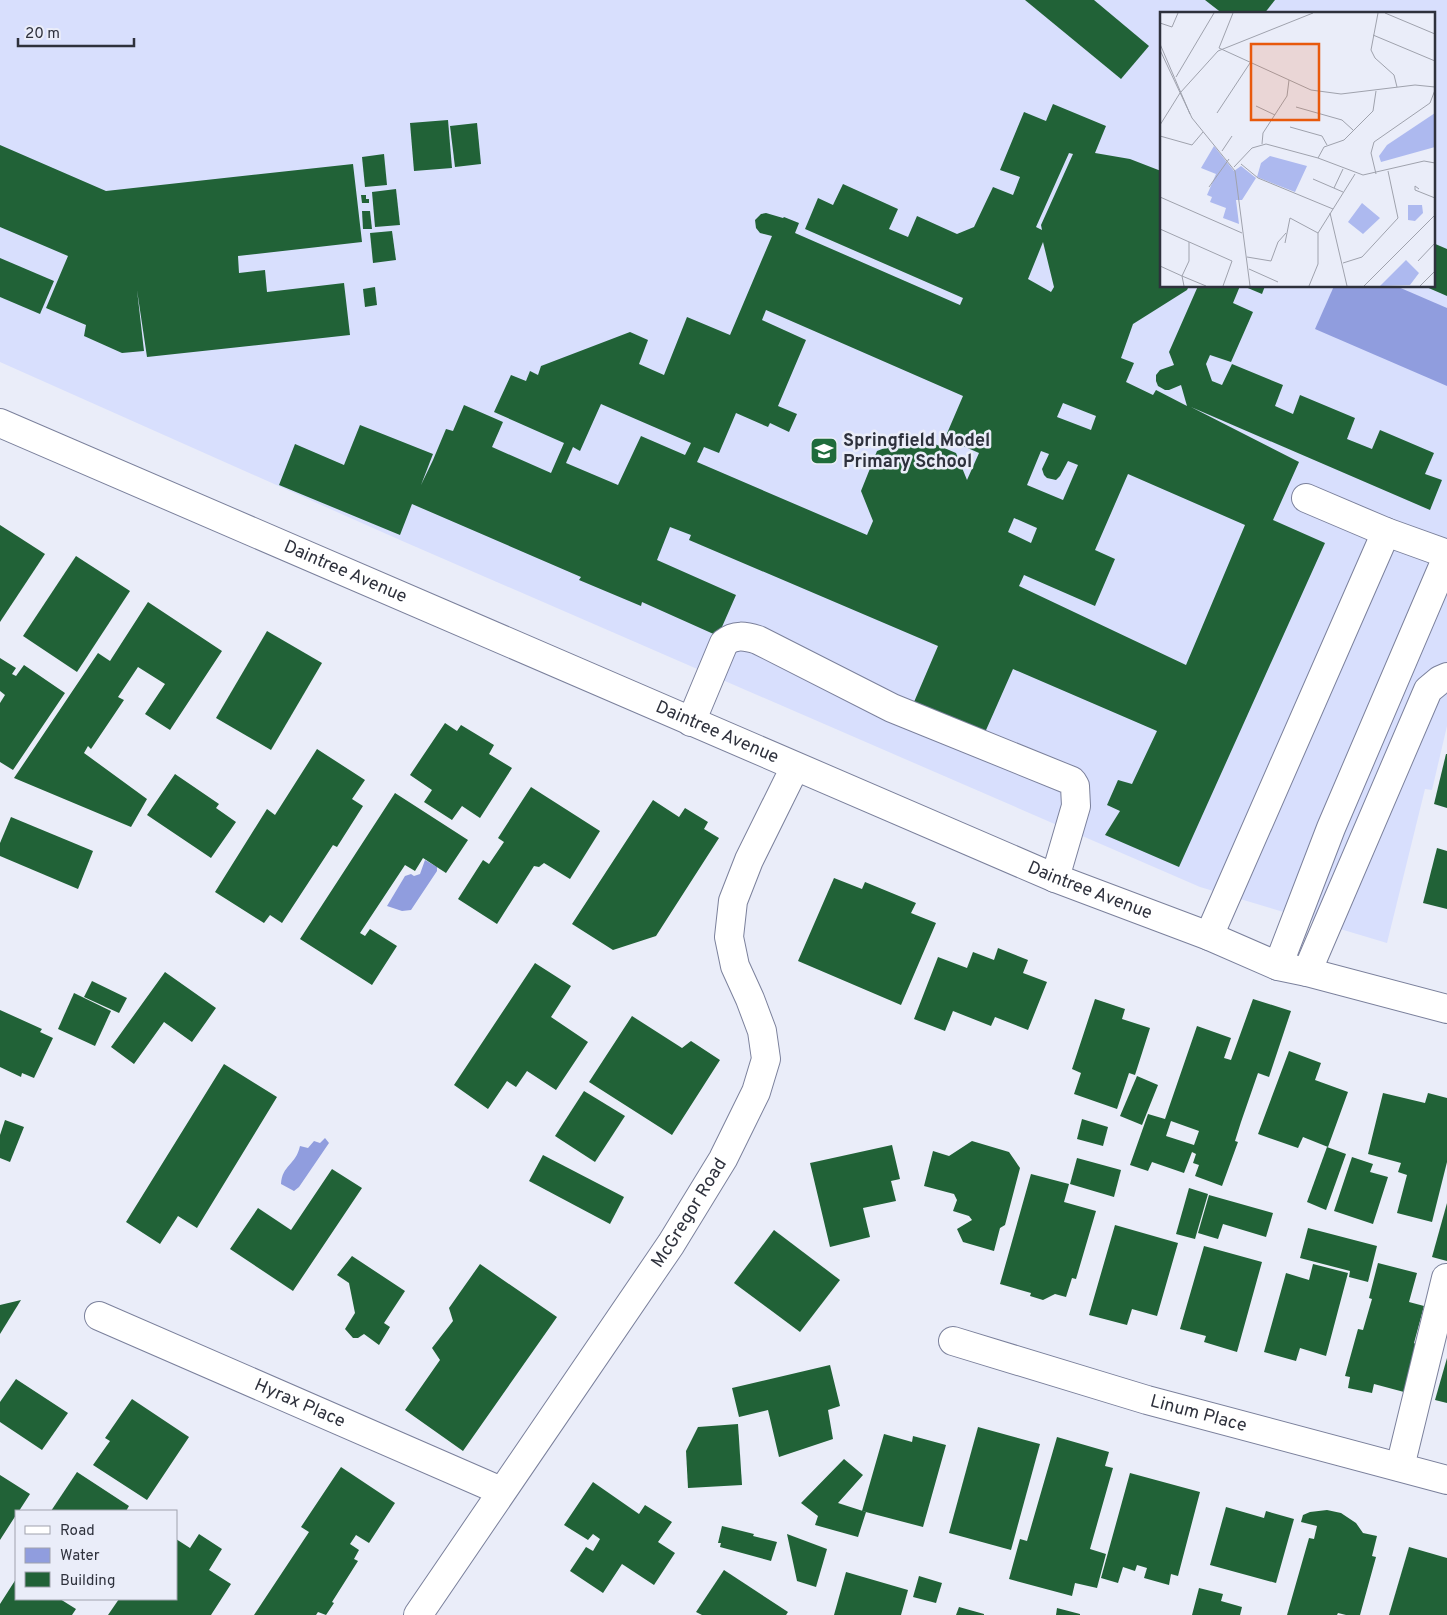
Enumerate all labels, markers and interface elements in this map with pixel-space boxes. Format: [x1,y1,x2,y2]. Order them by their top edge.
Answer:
inset map [1160,12,1434,288]
scale bar [18,15,134,47]
text: 20 m [25,25,60,44]
place label: Springfield Model Primary School [843,430,990,474]
school or university icon: Springfield Model Primary School [809,436,839,466]
street label: Daintree Avenue [280,535,410,609]
street label: Daintree Avenue [652,696,782,769]
street label: Daintree Avenue [1024,856,1155,925]
street label: McGregor Road [646,1154,732,1272]
street label: Hyrax Place [251,1374,349,1433]
street label: Linum Place [1148,1390,1249,1438]
legend [15,1510,178,1600]
text: Road [60,1522,95,1541]
text: Water [60,1547,100,1566]
text: Building [60,1572,115,1591]

